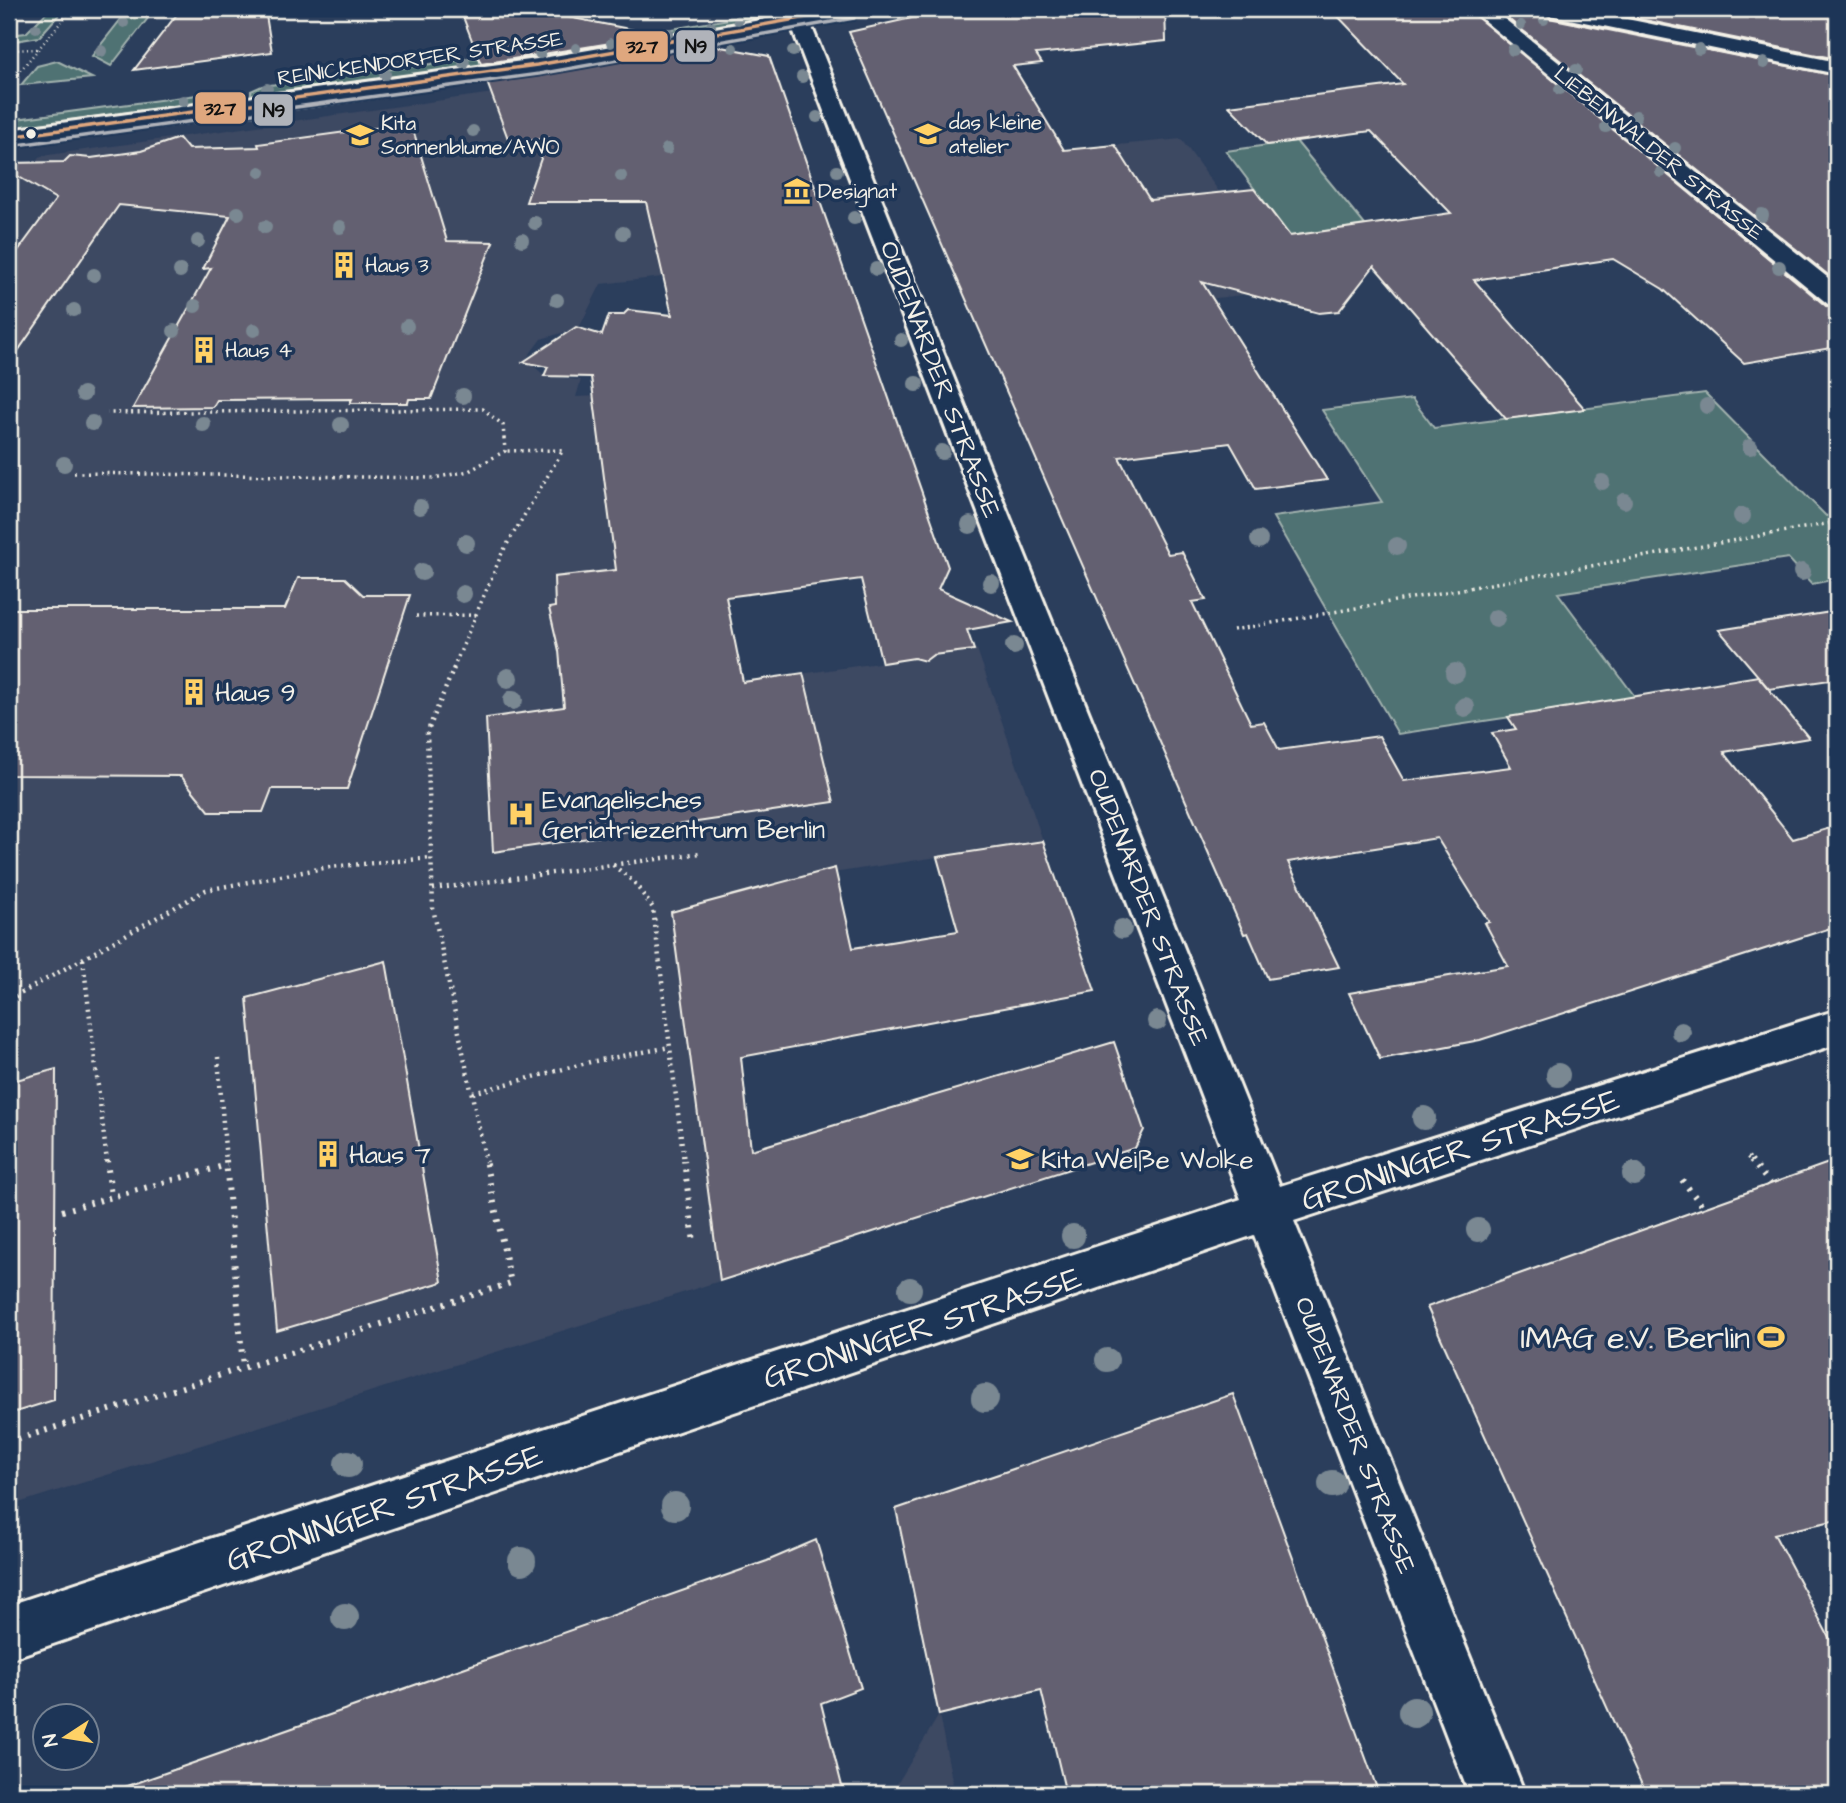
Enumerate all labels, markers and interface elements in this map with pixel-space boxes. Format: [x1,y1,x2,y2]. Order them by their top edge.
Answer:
street label: REINICKENDORFER STRASSE [276,24,565,93]
line badge: N9 [675,29,716,63]
line badge: 327 [615,30,669,63]
text: 327 [625,34,658,61]
text: N9 [685,34,708,61]
street label: LIEBENWALDER STRASSE [1548,60,1770,248]
line badge: 327 [194,91,247,125]
line badge: N9 [253,93,294,127]
text: 327 [203,96,236,123]
text: N9 [263,98,286,125]
place label: das kleine atelier [949,108,1042,161]
place label: Kita Sonnenblume/AWO [381,109,559,162]
school or university icon: das kleine atelier [913,119,943,149]
school or university icon: Kita Sonnenblume/AWO [345,120,375,150]
unlabelled marker [24,127,38,141]
museum icon: Designat [782,176,812,206]
place label: Designat [818,177,898,208]
street label: OUDENARDER STRASSE [871,236,1010,523]
building icon: Haus 3 [329,250,359,280]
place label: Haus 3 [365,251,429,280]
building icon: Haus 4 [189,335,219,365]
place label: Haus 4 [225,336,292,365]
place label: Haus 9 [215,675,295,711]
building icon: Haus 9 [179,677,209,707]
street label: OUDENARDER STRASSE [1079,764,1218,1051]
place label: Evangelisches Geriatriezentrum Berlin [542,782,825,848]
hospital icon: Evangelisches Geriatriezentrum Berlin [506,799,536,829]
street label: GRONINGER STRASSE [1296,1078,1625,1223]
place label: Haus 7 [349,1137,431,1173]
building icon: Haus 7 [313,1139,343,1169]
place label: Kita Weiße Wolke [1041,1142,1253,1178]
school or university icon: Kita Weiße Wolke [1005,1144,1035,1174]
street label: GRONINGER STRASSE [758,1256,1087,1401]
street label: OUDENARDER STRASSE [1286,1292,1425,1579]
place label: IMAG e.V. Berlin [1520,1316,1750,1361]
sports icon: IMAG e.V. Berlin [1756,1322,1786,1352]
street label: GRONINGER STRASSE [220,1433,549,1584]
north arrow [32,1702,102,1772]
text: N [36,1732,65,1749]

